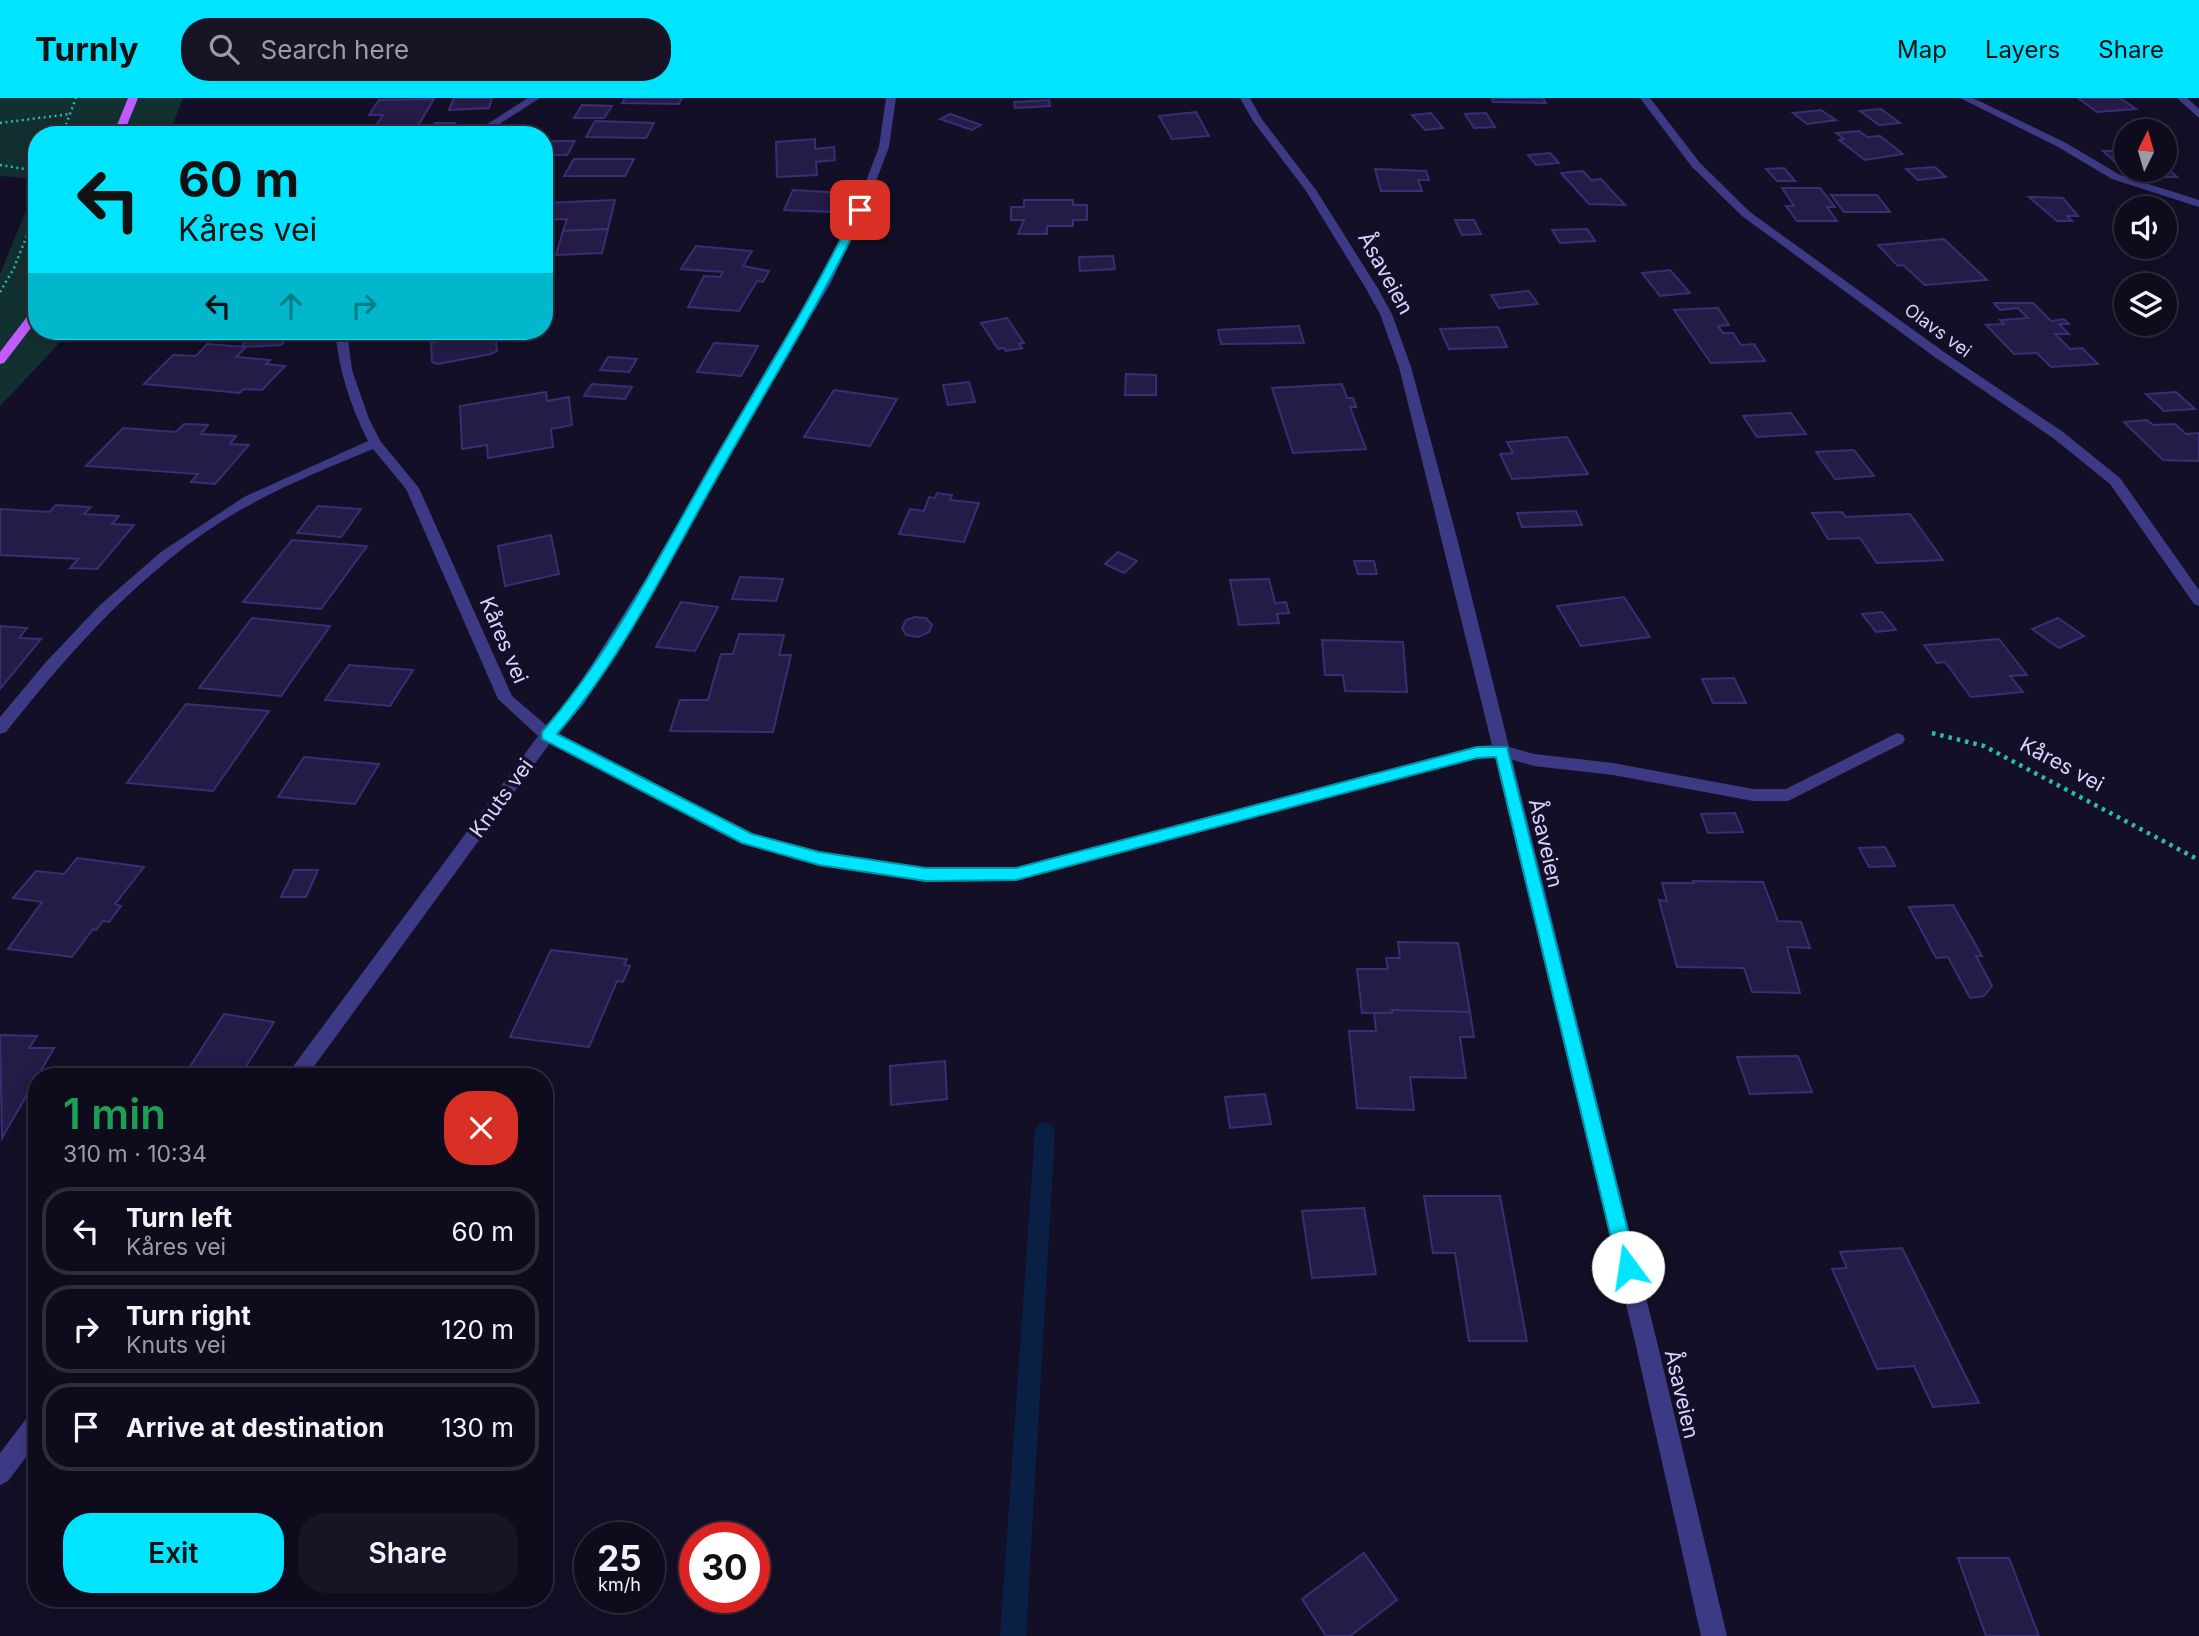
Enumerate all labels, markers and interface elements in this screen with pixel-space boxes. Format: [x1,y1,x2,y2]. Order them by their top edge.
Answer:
search box [181,18,671,81]
text: Turnly [35,29,139,69]
icon: search [205,30,243,68]
text: Search here [261,34,409,65]
text: Map [1897,35,1947,64]
text: Layers [1985,35,2060,64]
text: Share [2098,35,2164,64]
north arrow [2114,119,2177,182]
map controls [2114,119,2177,336]
text: 60 m [178,150,299,209]
icon: left [63,154,154,245]
pin [830,180,890,240]
icon: arrive [841,191,879,229]
button: sound [2114,196,2177,259]
text: Kåres vei [178,210,317,249]
street label: Åsaveien [1353,226,1421,319]
button: layers [2114,273,2177,336]
icon: left [199,287,237,325]
icon: ahead [272,287,310,325]
icon: right [345,287,383,325]
street label: Olavs vei [1901,299,1975,361]
street label: Kåres vei [475,593,533,687]
street label: Kåres vei [2016,732,2108,796]
street label: Knuts vei [464,754,538,842]
street label: Åsaveien [1524,796,1570,890]
text: 1 min [63,1088,166,1139]
button: close [444,1091,518,1165]
text: 310 m · 10:34 [63,1140,207,1168]
text: Turn left [126,1202,232,1233]
icon: left [67,1212,105,1250]
text: 60 m [451,1216,514,1247]
position arrow [1591,1230,1665,1304]
text: Kåres vei [126,1233,226,1261]
text: Turn right [126,1300,251,1331]
icon: right [67,1310,105,1348]
text: 120 m [441,1314,514,1345]
text: Knuts vei [126,1331,226,1359]
street label: Åsaveien [1660,1347,1706,1441]
icon: arrive [67,1408,105,1446]
text: Arrive at destination [126,1412,385,1443]
text: 130 m [441,1412,514,1443]
button: Exit [63,1513,284,1593]
button: Share [298,1513,518,1593]
speed limit sign: 30 [679,1522,770,1613]
text: 25 [597,1537,642,1579]
text: km/h [598,1574,641,1595]

